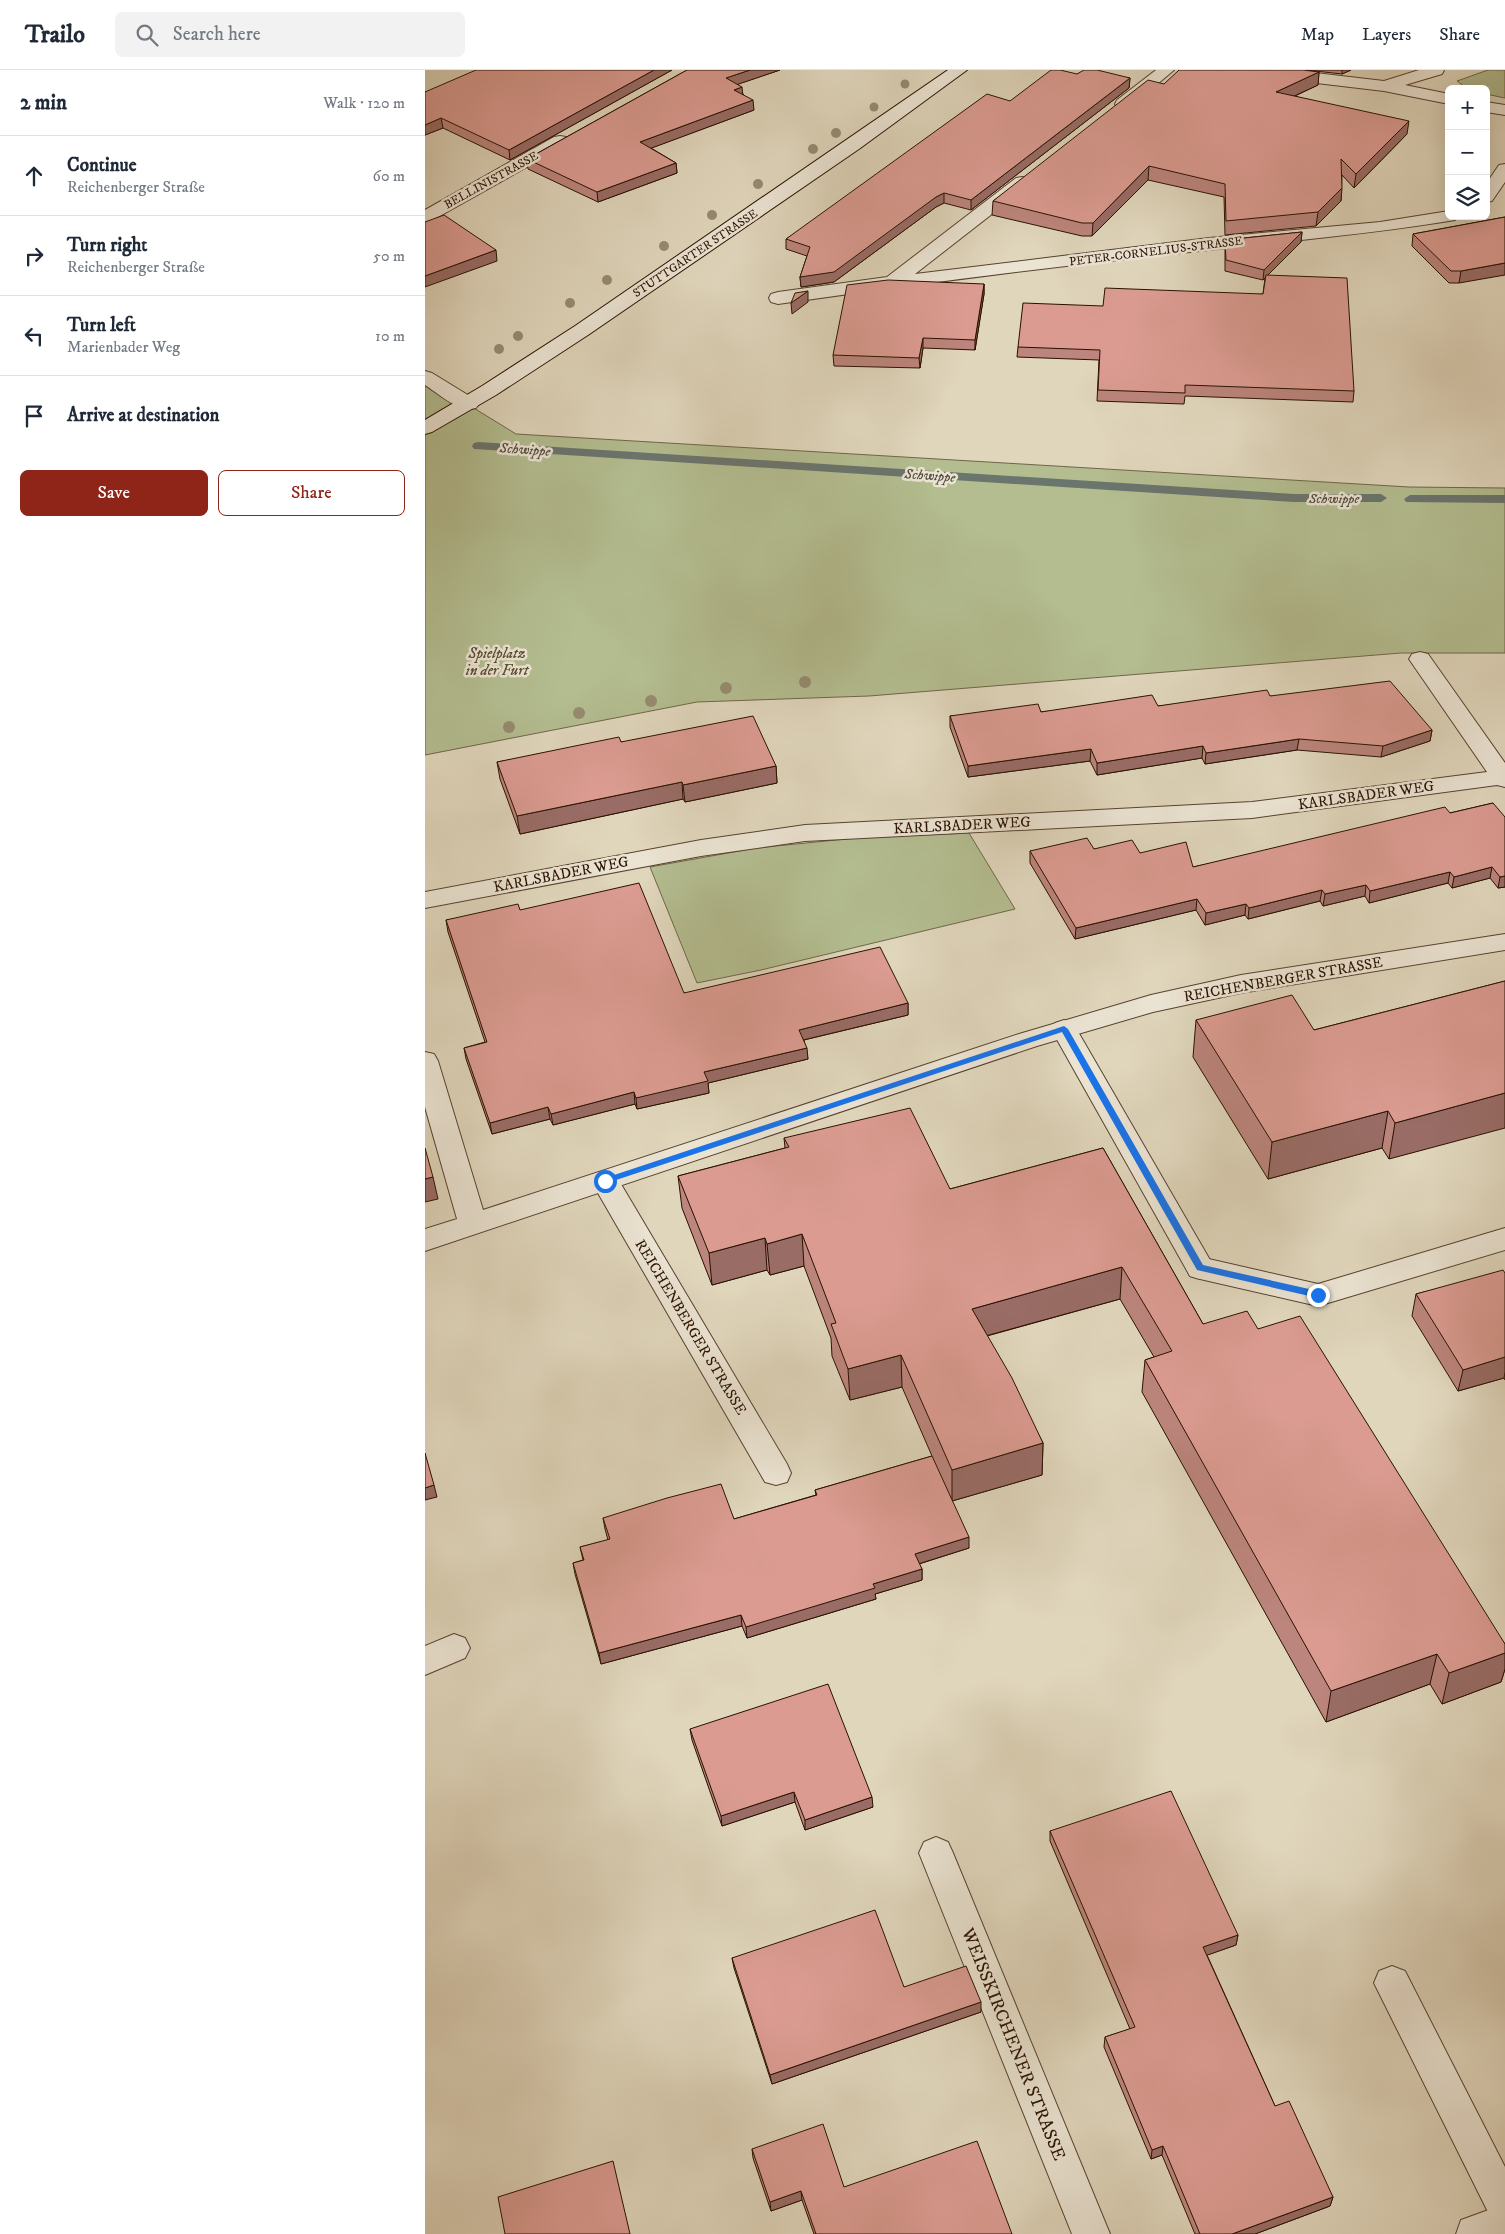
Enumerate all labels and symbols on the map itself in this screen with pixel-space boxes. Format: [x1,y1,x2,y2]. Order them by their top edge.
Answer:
street label: BELLINISTRASSE [442,148,541,213]
street label: STUTTGARTER STRASSE [630,206,761,301]
street label: PETER-CORNELIUS-STRASSE [1068,233,1244,270]
water label: Schwippe [498,439,552,461]
water label: Schwippe [903,465,957,487]
water label: Schwippe [1308,490,1361,508]
park label: Spielplatz in der Furt [466,644,530,680]
street label: KARLSBADER WEG [1297,776,1436,814]
street label: KARLSBADER WEG [893,812,1032,839]
street label: KARLSBADER WEG [492,852,631,897]
street label: REICHENBERGER STRASSE [1182,953,1384,1006]
route start [594,1170,617,1193]
street label: REICHENBERGER STRASSE [631,1236,751,1419]
route end [1307,1284,1330,1307]
street label: WEISSKIRCHENER STRASSE [956,1924,1070,2164]

